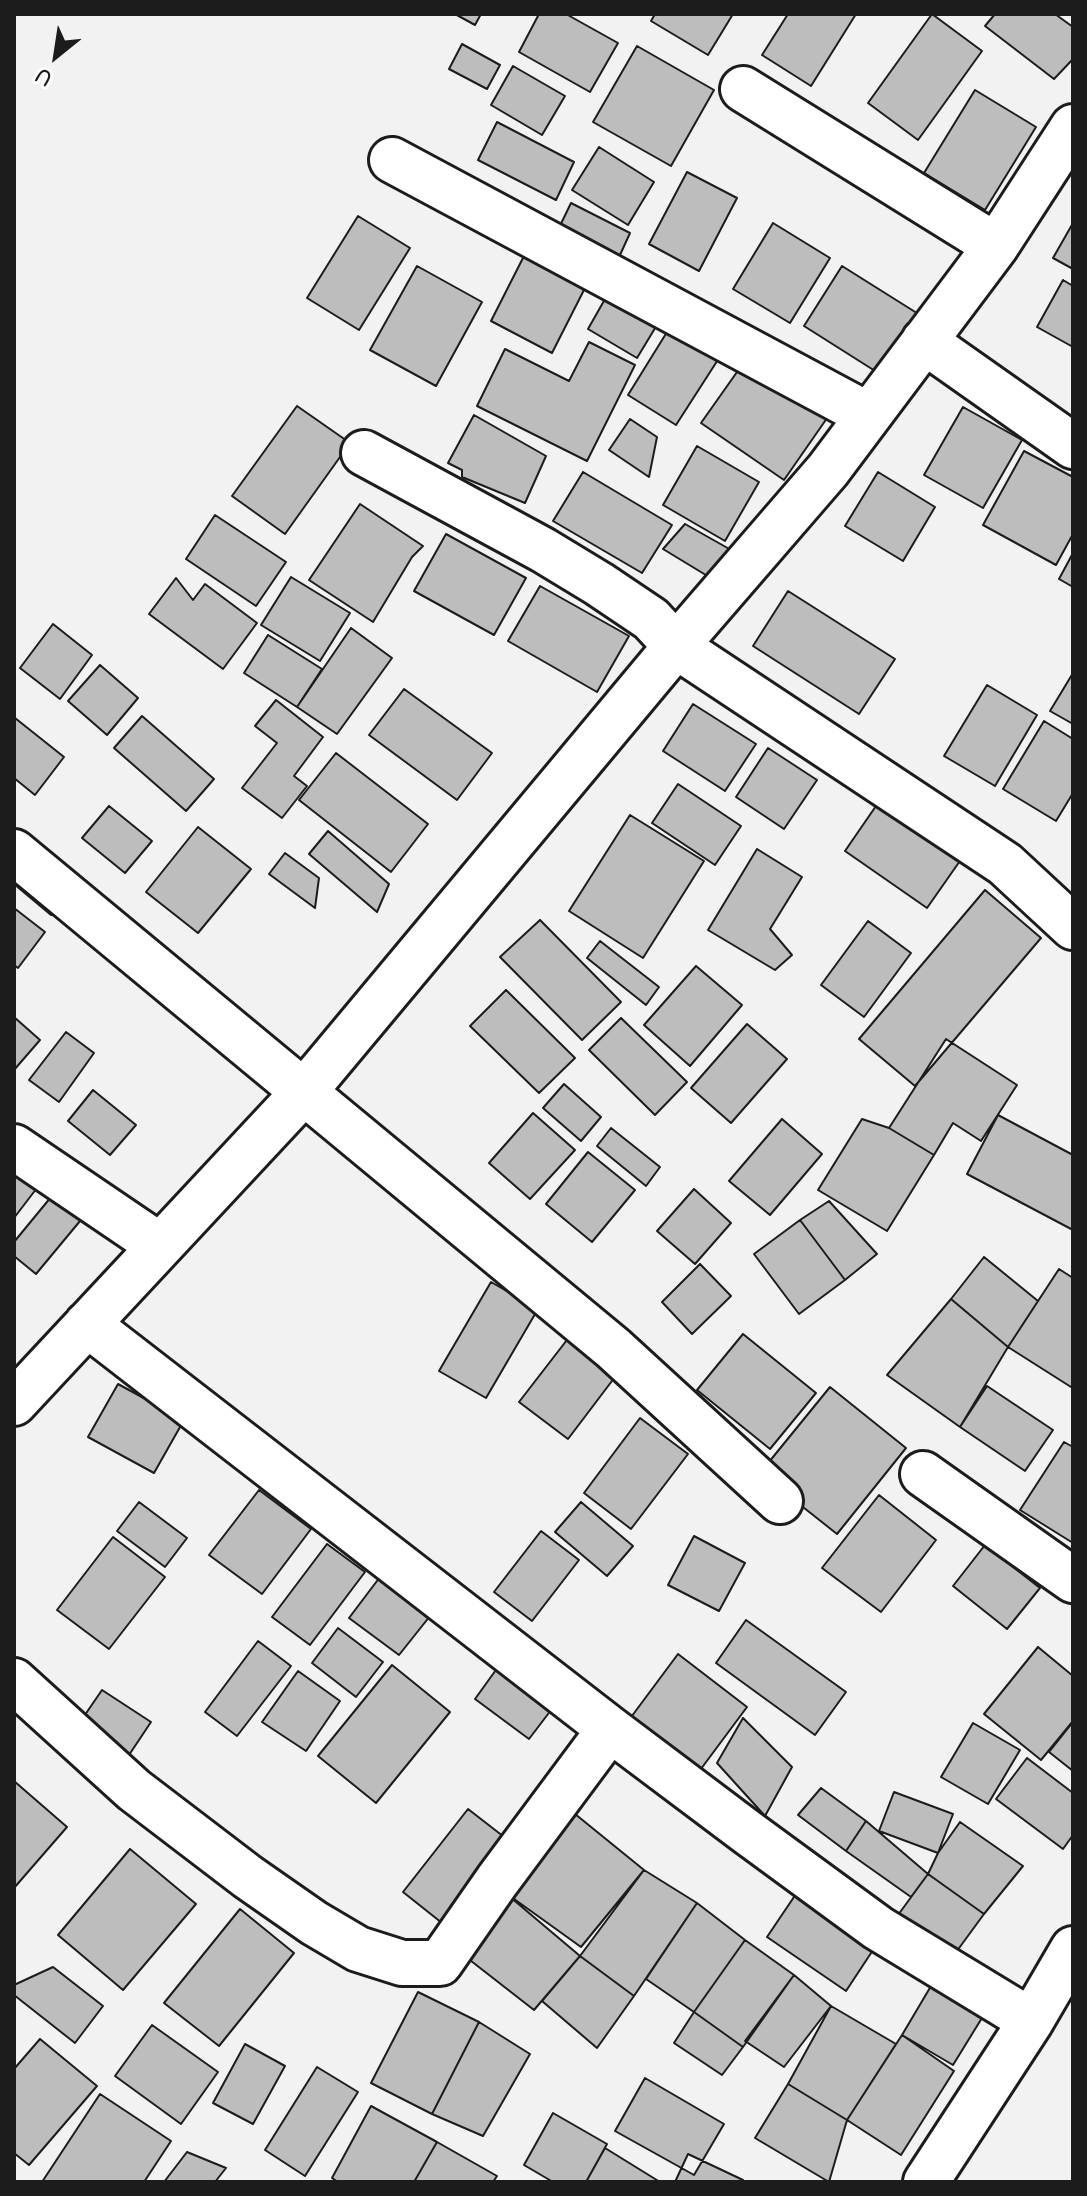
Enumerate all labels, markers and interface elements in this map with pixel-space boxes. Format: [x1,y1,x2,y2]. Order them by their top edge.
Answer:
north arrow [16,16,96,96]
text: U [31,62,57,92]

